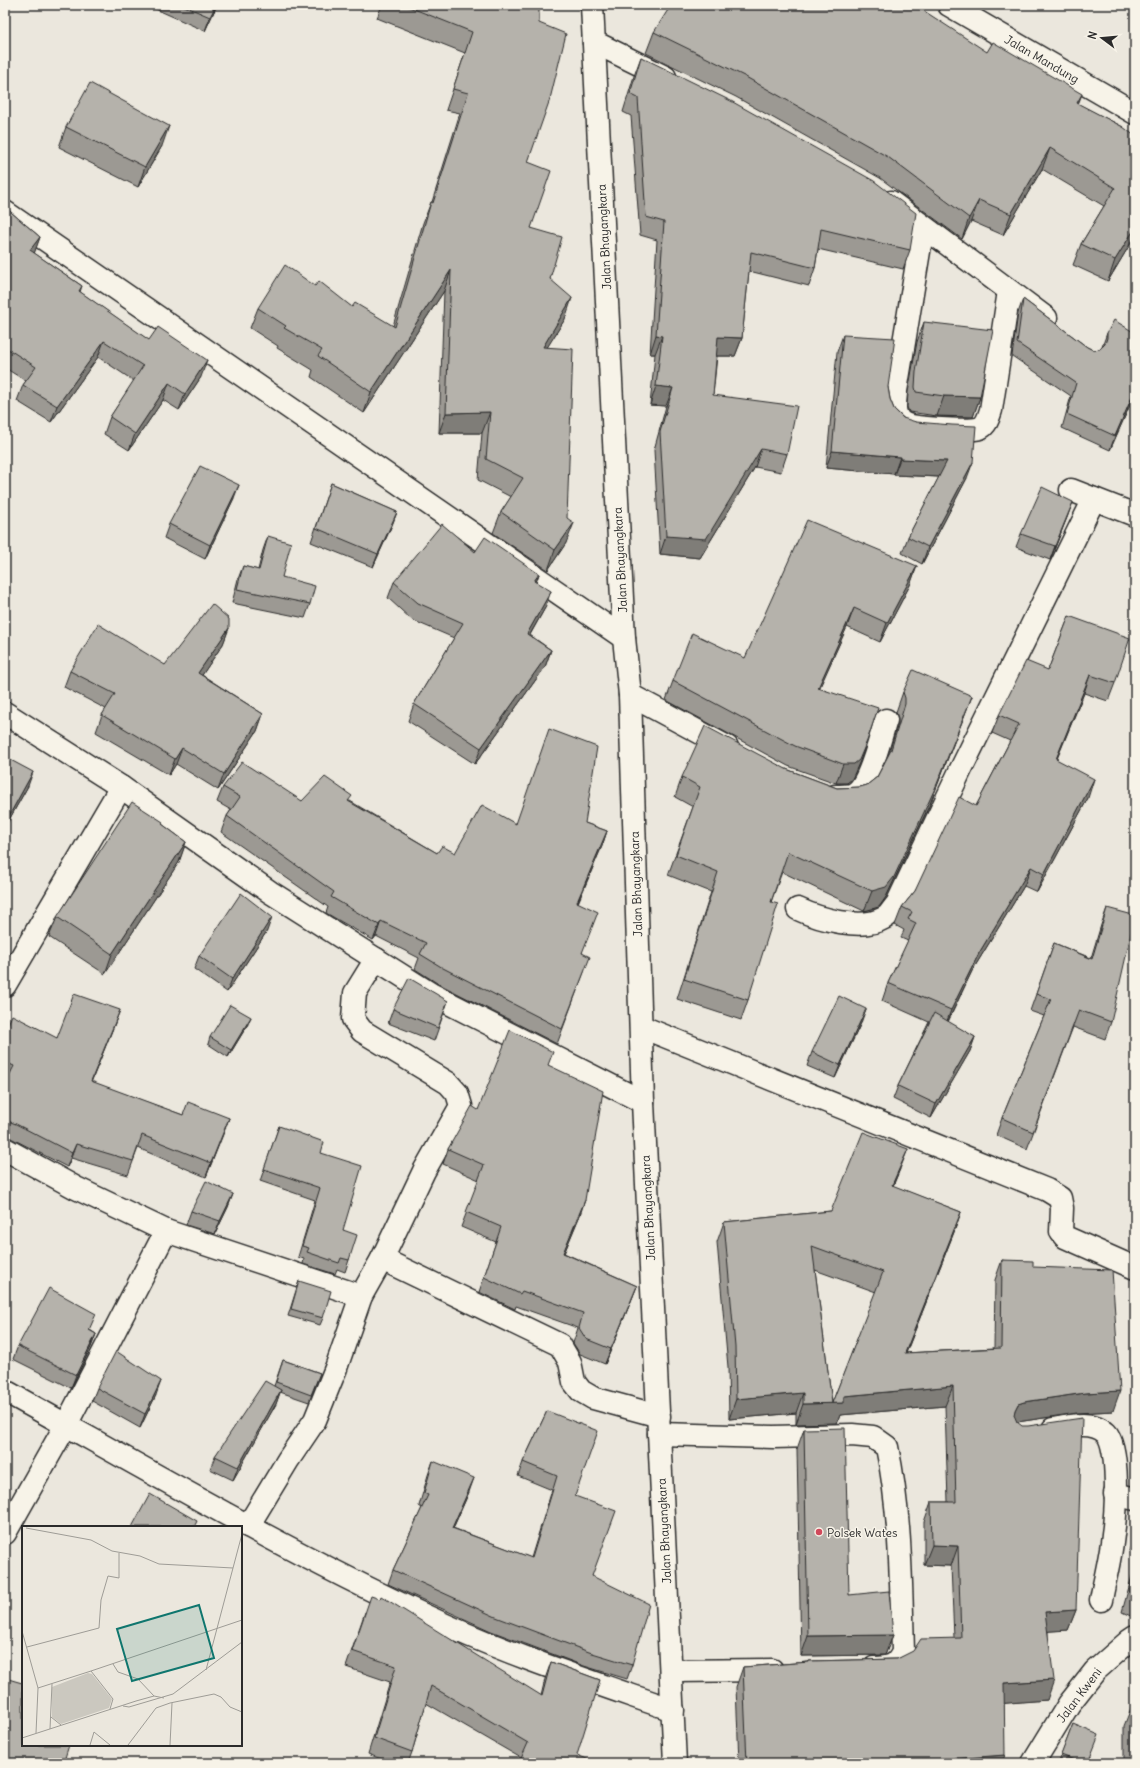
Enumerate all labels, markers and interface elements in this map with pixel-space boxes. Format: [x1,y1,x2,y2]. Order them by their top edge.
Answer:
north arrow [1082,18,1122,58]
text: N [1085,30,1100,41]
street label: Jalan Mandung [1002,32,1082,86]
street label: Jalan Bhayangkara [594,184,614,290]
street label: Jalan Bhayangkara [610,507,630,613]
street label: Jalan Bhayangkara [627,831,645,937]
street label: Jalan Bhayangkara [638,1155,658,1261]
street label: Jalan Bhayangkara [654,1478,674,1584]
place label: Polsek Wates [827,1525,898,1540]
inset map [22,1526,242,1746]
marker: Polsek Wates [814,1527,824,1537]
street label: Jalan Kweni [1053,1665,1105,1725]

